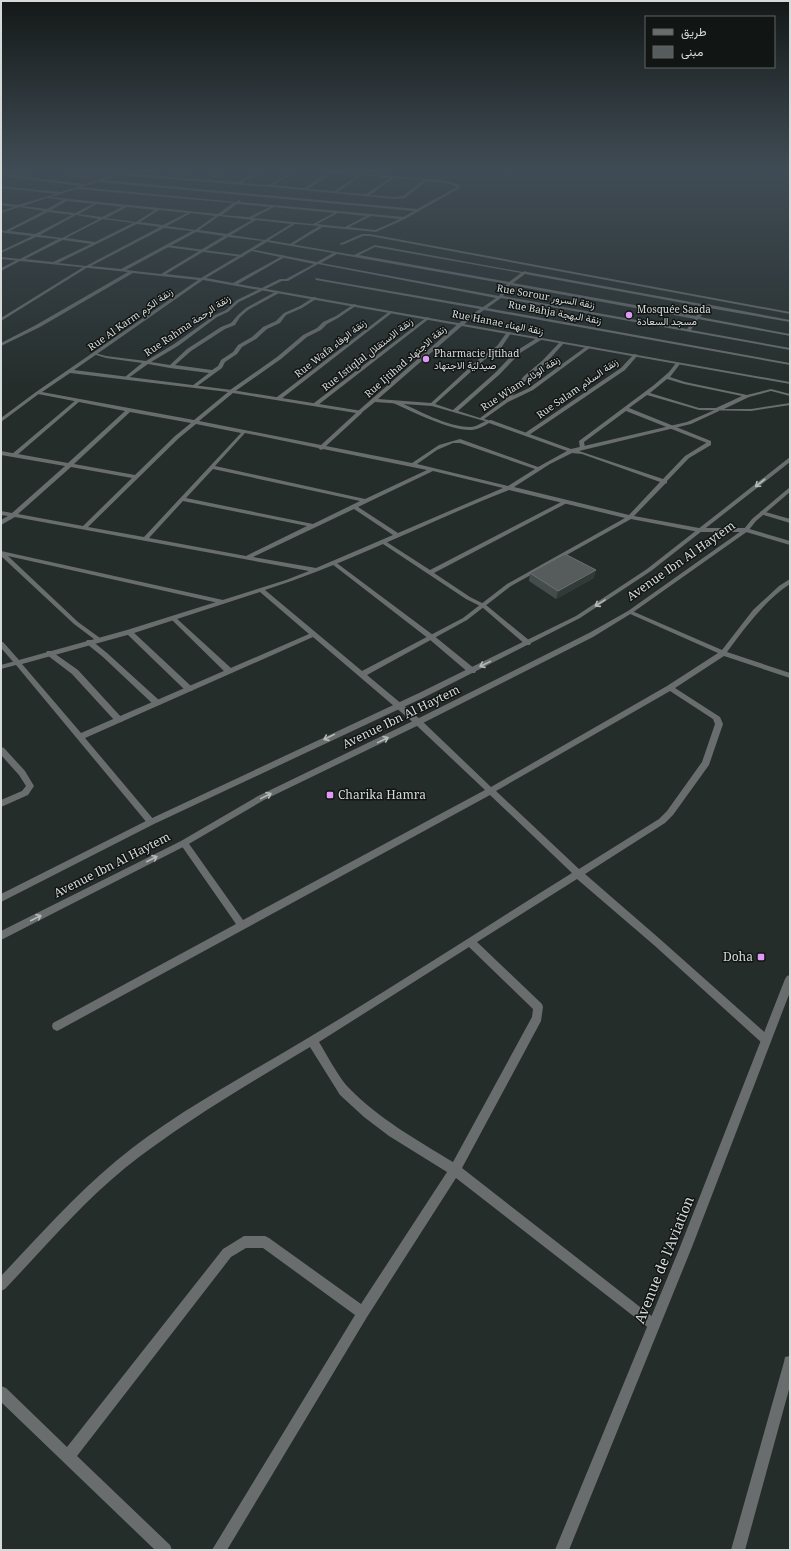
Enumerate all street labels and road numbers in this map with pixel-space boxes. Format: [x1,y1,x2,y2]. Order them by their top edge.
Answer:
street label: Rue Sorour زنقة السرور [496,280,596,312]
street label: Rue Al Karm زنقة الكرم [85,284,175,354]
street label: Rue Rahma زنقة الرحمة [141,291,233,359]
street label: Rue Bahja زنقة البهجة [507,297,603,327]
street label: Rue Hanae زنقة الهناء [451,306,545,338]
street label: Rue Istiqlal زنقة الاستقلال [319,314,415,394]
street label: Rue Wafa زنقة الوفاء [291,316,369,380]
street label: Rue Ijtihad زنقة الاجتهاد [361,322,449,400]
street label: Rue Wiam زنقة الوئام [478,352,562,414]
street label: Rue Salam زنقة السلام [533,355,621,421]
street label: Avenue Ibn Al Haytem [623,517,738,604]
street label: Avenue Ibn Al Haytem [339,681,462,752]
street label: Avenue Ibn Al Haytem [51,828,173,901]
street label: Avenue de l'Aviation [629,1193,698,1326]

